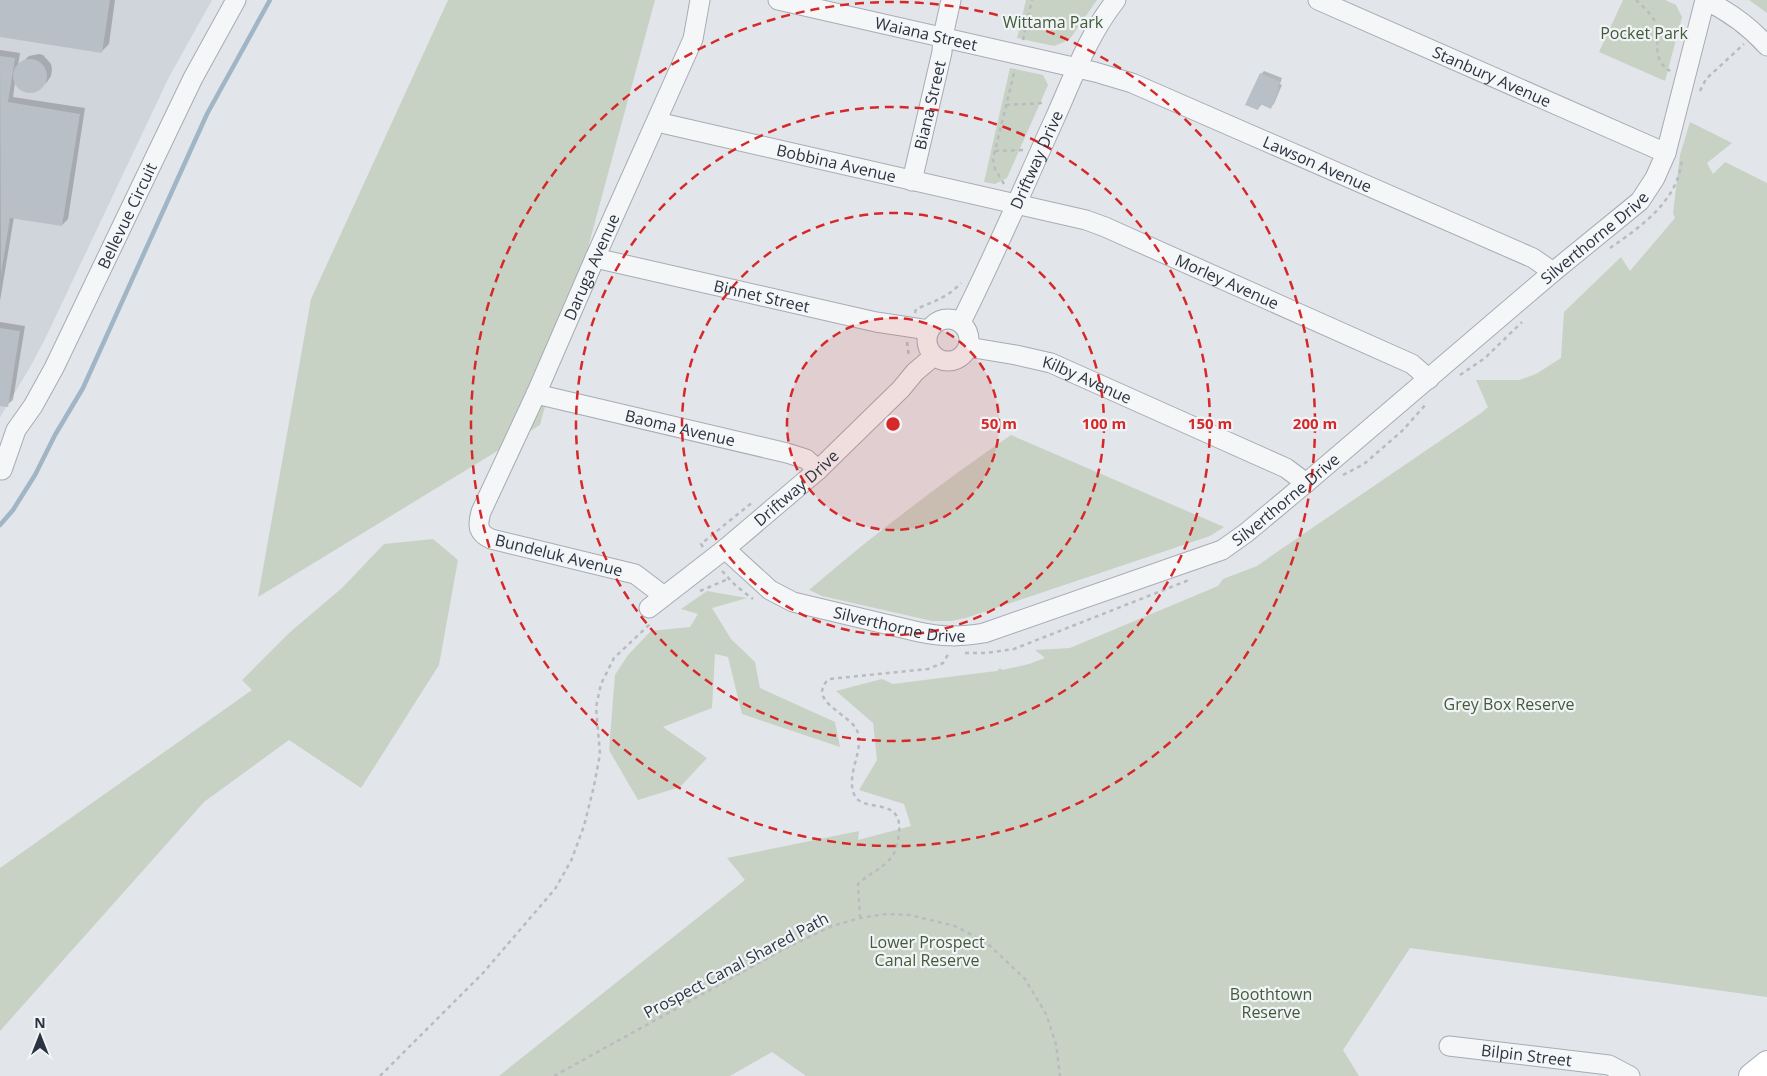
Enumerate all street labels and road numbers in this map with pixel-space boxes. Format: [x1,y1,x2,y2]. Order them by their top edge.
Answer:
street label: Waiana Street [873,11,980,56]
street label: Stanbury Avenue [1429,41,1555,112]
street label: Biana Street [909,58,951,152]
street label: Driftway Drive [1005,107,1068,212]
street label: Lawson Avenue [1260,131,1375,197]
street label: Bobbina Avenue [774,139,898,187]
street label: Bellevue Circuit [92,159,162,273]
street label: Silverthorne Drive [1536,188,1654,289]
street label: Daruga Avenue [558,210,624,324]
street label: Morley Avenue [1172,249,1282,314]
street label: Binnet Street [712,274,812,318]
street label: Kilby Avenue [1040,350,1135,409]
street label: Baoma Avenue [623,404,737,451]
street label: Driftway Drive [749,445,843,531]
street label: Silverthorne Drive [1227,448,1344,551]
street label: Bundeluk Avenue [493,528,625,582]
street label: Silverthorne Drive [831,601,966,647]
street label: Prospect Canal Shared Path [640,907,832,1023]
street label: Bilpin Street [1480,1039,1573,1072]

